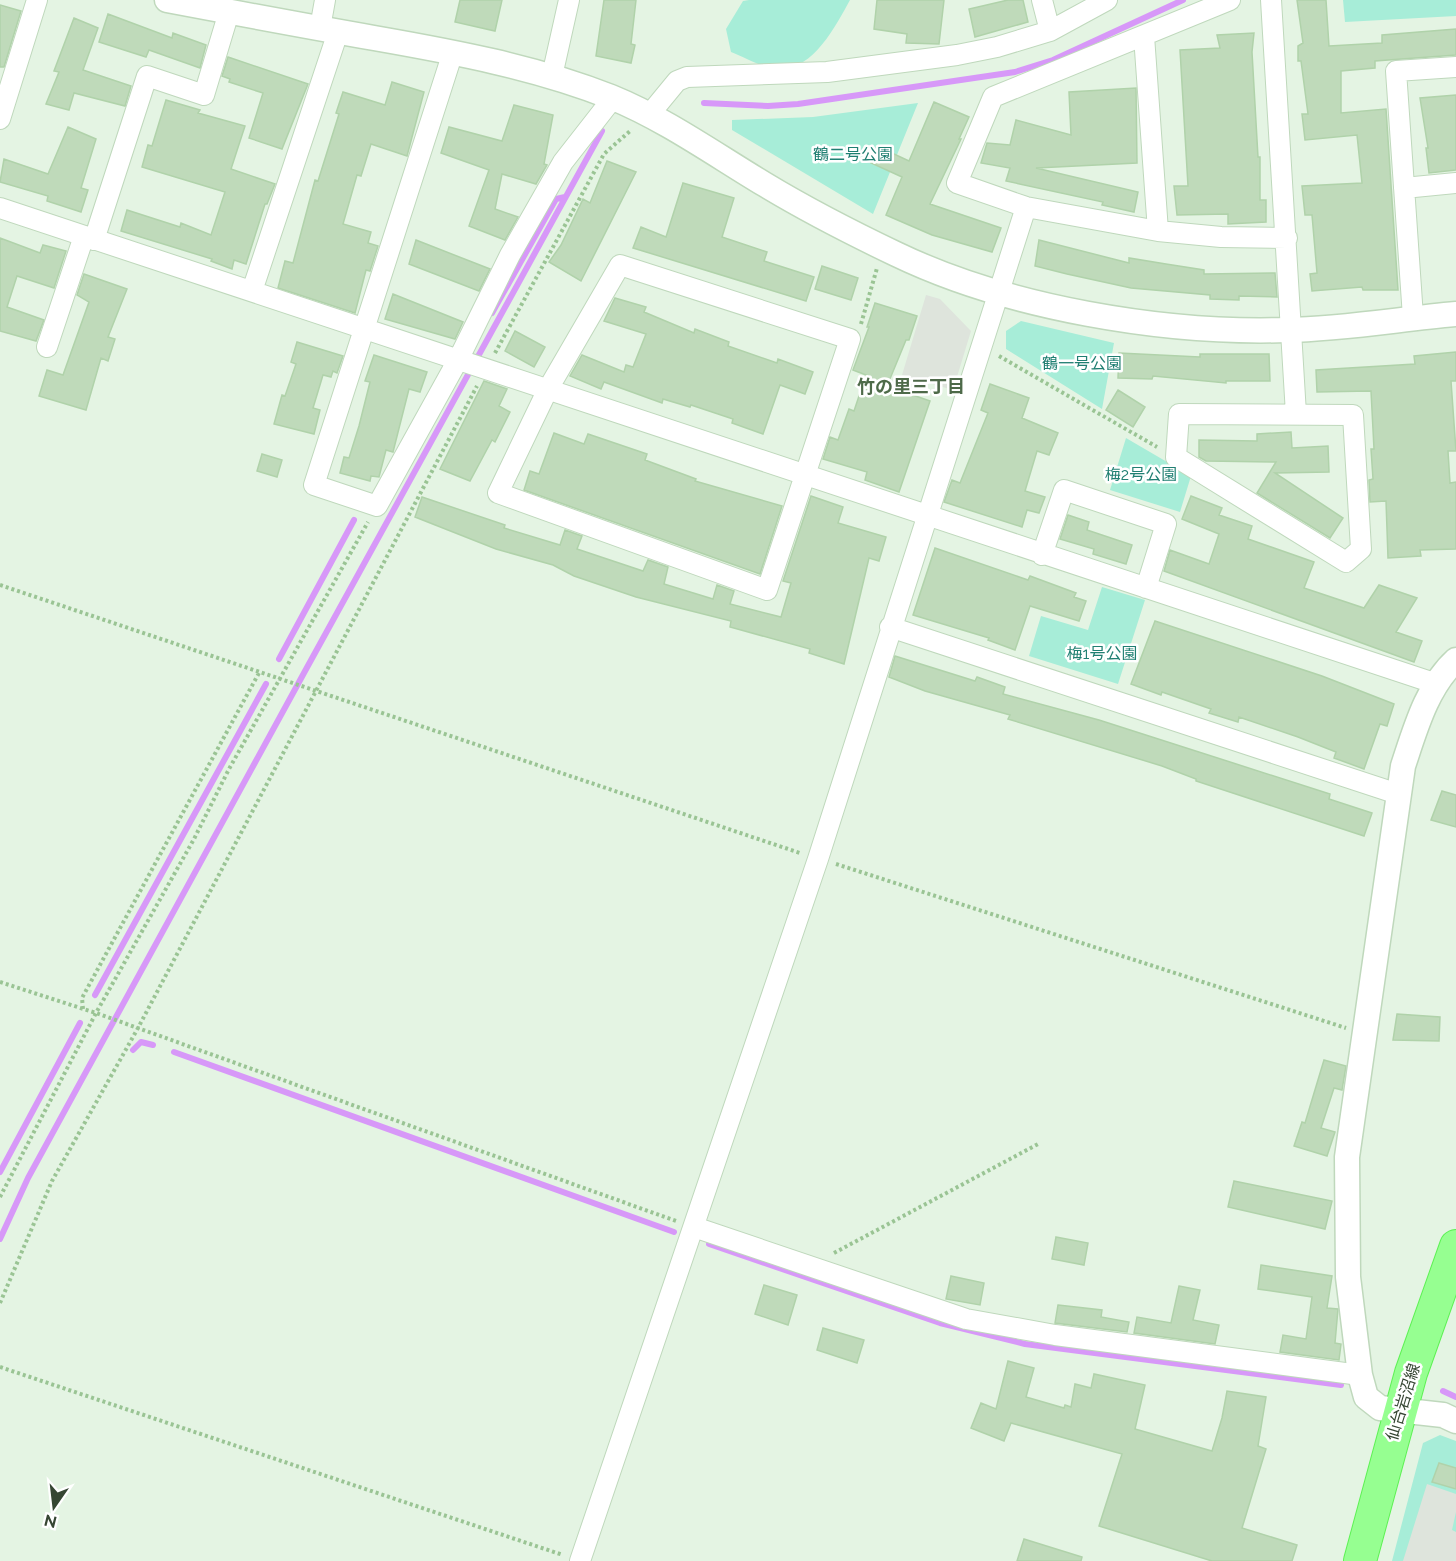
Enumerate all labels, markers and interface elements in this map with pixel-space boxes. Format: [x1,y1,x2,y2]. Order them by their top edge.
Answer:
park label: 鶴二号公園 [813,145,893,164]
park label: 鶴一号公園 [1042,354,1122,373]
district label: 竹の里三丁目 [857,376,965,397]
park label: 梅2号公園 [1105,465,1177,484]
park label: 梅1号公園 [1067,644,1137,663]
street label: 仙台岩沼線 [1382,1361,1424,1443]
north arrow [24,1477,84,1537]
text: N [42,1510,59,1532]

